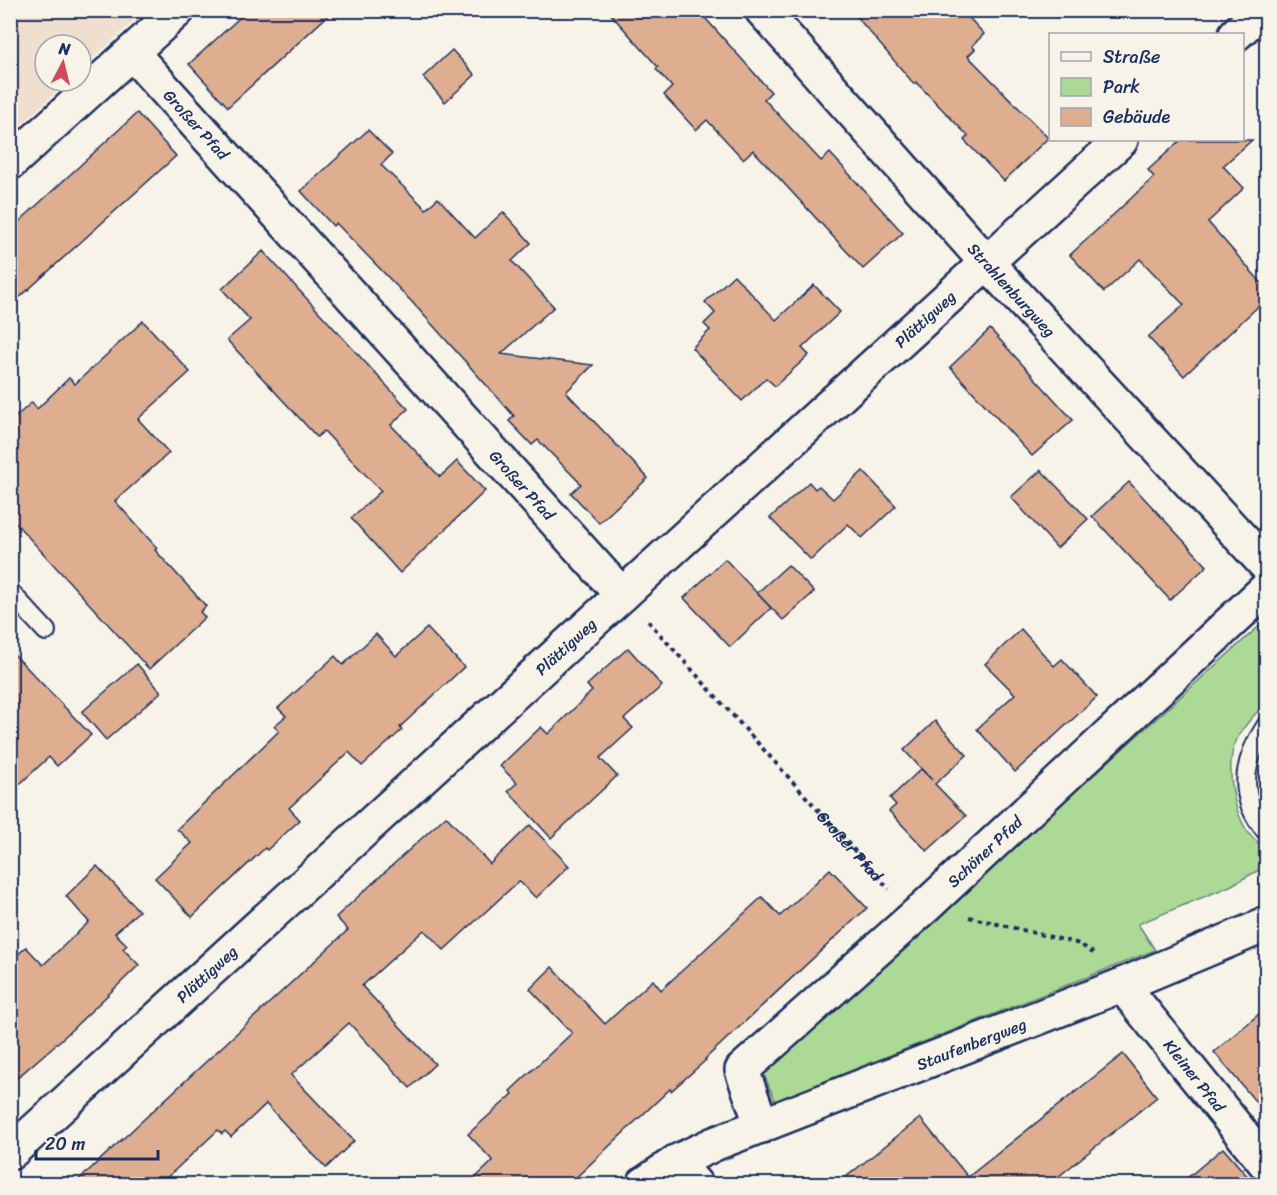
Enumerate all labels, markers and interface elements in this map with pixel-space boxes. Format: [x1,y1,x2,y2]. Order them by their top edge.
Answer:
north arrow [33,33,93,93]
text: N [57,33,73,64]
legend [1049,33,1244,141]
text: Straße [1103,41,1160,73]
text: Park [1103,71,1140,103]
street label: Großer Pfad [156,82,237,168]
text: Gebäude [1103,101,1171,133]
street label: Strahlenburgweg [960,236,1063,344]
street label: Plättigweg [888,283,963,355]
street label: Großer Pfad [482,443,563,529]
street label: Plättigweg [528,611,604,683]
street label: Großer Pfad [809,804,891,889]
street label: Schöner Pfad [940,808,1031,895]
street label: Plättigweg [169,938,245,1010]
street label: Staufenbergweg [912,1010,1031,1079]
street label: Kleiner Pfad [1156,1033,1234,1120]
scale bar [36,1123,158,1161]
text: 20 m [45,1128,85,1160]

